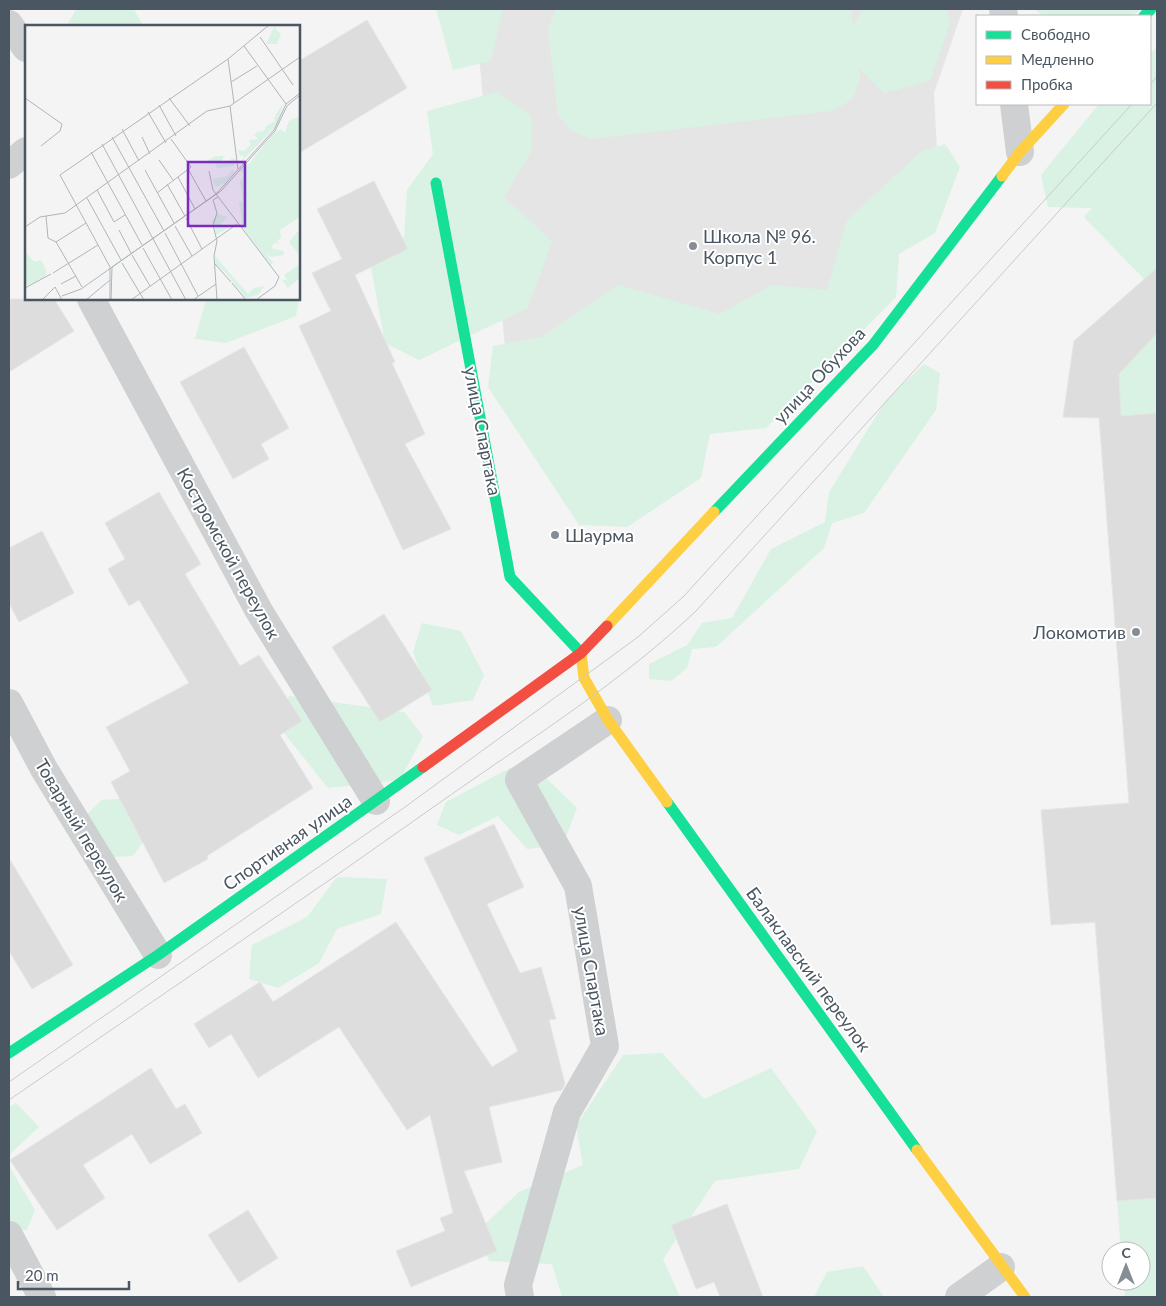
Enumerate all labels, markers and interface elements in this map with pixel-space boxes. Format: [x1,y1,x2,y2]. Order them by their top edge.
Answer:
legend [976,15,1151,105]
inset map [25,25,300,300]
text: Свободно [1021,25,1090,43]
text: Медленно [1021,50,1094,68]
text: Пробка [1021,75,1073,93]
place label: Школа № 96. Корпус 1 [703,225,816,268]
marker: Школа № 96. Корпус 1 [687,240,699,252]
street label: улица Обухова [769,322,869,428]
street label: улица Спартака [460,365,506,497]
street label: Костромской переулок [173,463,286,643]
place label: Шаурма [565,524,634,546]
marker: Шаурма [549,529,561,541]
place label: Локомотив [1032,621,1126,643]
marker: Локомотив [1130,626,1142,638]
street label: Товарный переулок [31,755,134,906]
street label: Спортивная улица [218,789,356,895]
street label: Балаклавский переулок [742,882,876,1056]
street label: улица Спартака [570,905,614,1037]
north arrow [1101,1241,1151,1291]
text: С [1121,1244,1131,1261]
scale bar [18,1258,129,1290]
text: 20 m [25,1266,59,1284]

